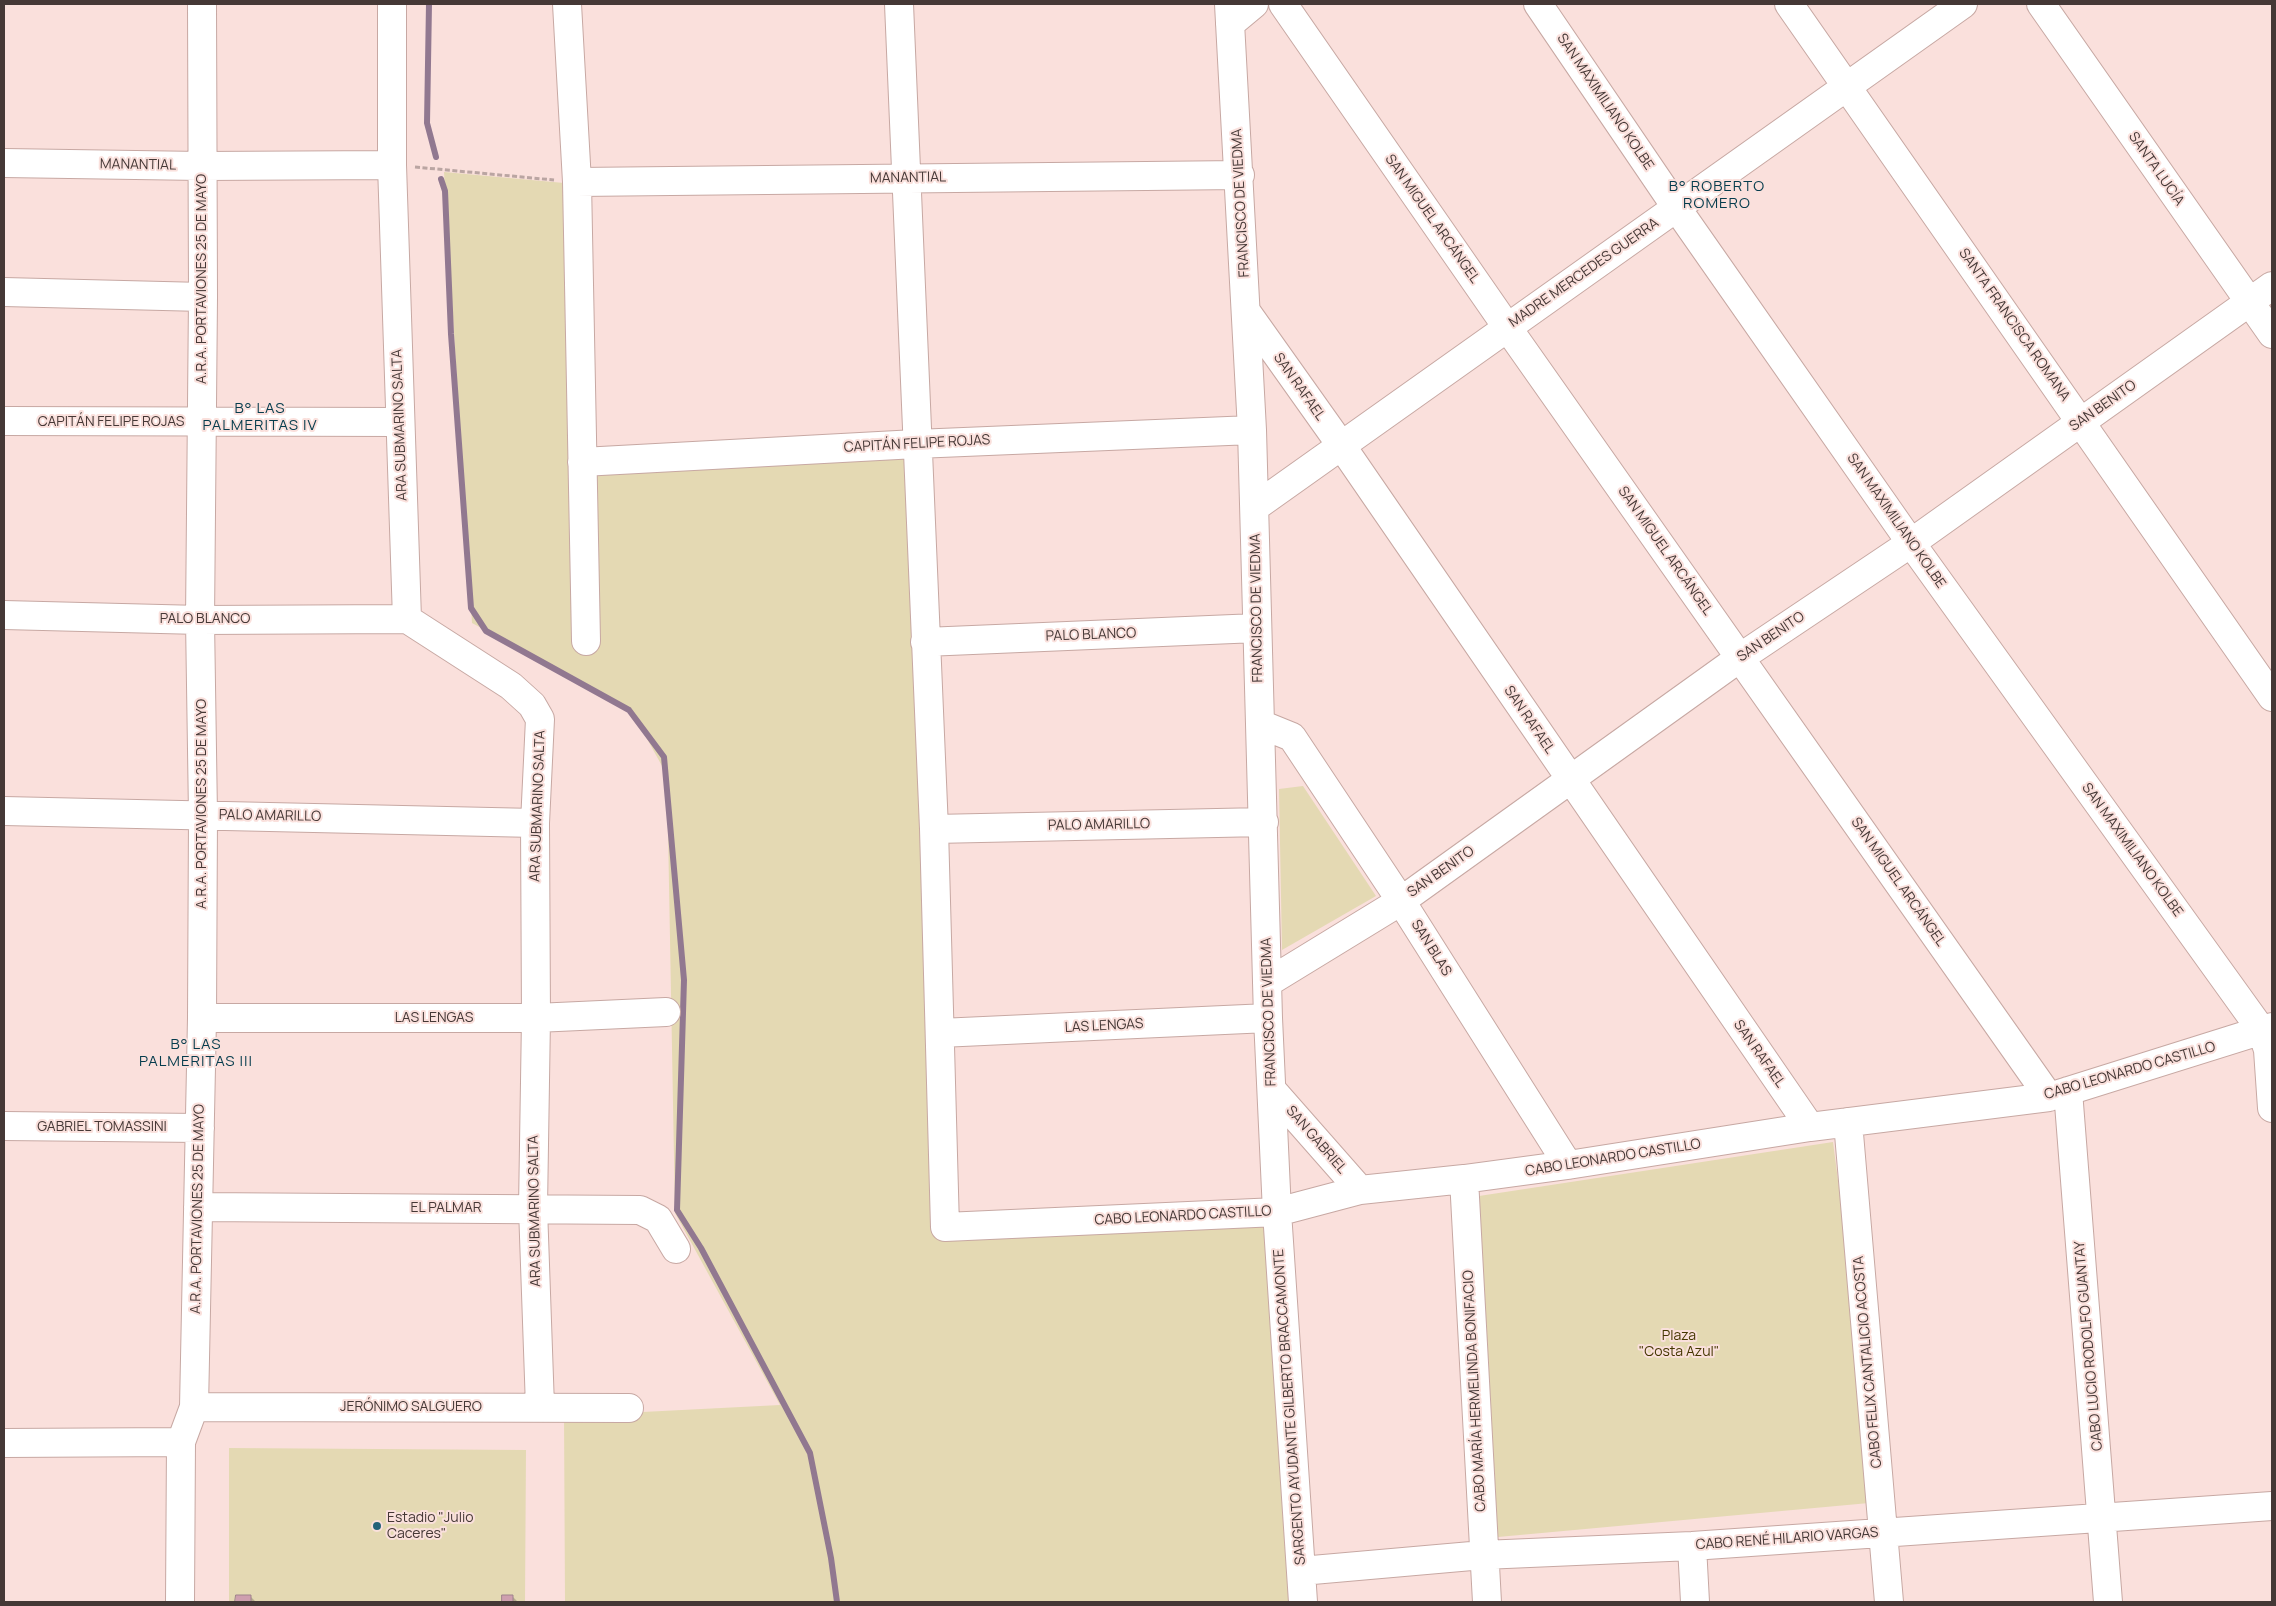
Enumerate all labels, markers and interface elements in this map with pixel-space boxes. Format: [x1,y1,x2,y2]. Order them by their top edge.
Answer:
street label: SAN MAXIMILIANO KOLBE [1553,31,1657,173]
street label: FRANCISCO DE VIEDMA [1229,128,1253,278]
street label: SANTA LUCÍA [2124,129,2188,209]
street label: SAN MIGUEL ARCÁNGEL [1381,151,1483,287]
street label: MANANTIAL [100,156,176,174]
street label: MANANTIAL [870,169,946,187]
street label: A.R.A. PORTAVIONES 25 DE MAYO [194,174,210,384]
district label: B° ROBERTO ROMERO [1668,178,1766,213]
street label: MADRE MERCEDES GUERRA [1506,215,1662,331]
street label: SANTA FRANCISCA ROMANA [1955,245,2073,405]
street label: ARA SUBMARINO SALTA [389,349,411,501]
street label: SAN RAFAEL [1270,350,1328,424]
street label: SAN BENITO [2066,377,2140,435]
district label: B° LAS PALMERITAS IV [201,400,319,435]
street label: CAPITÁN FELIPE ROJAS [38,414,184,430]
street label: CAPITÁN FELIPE ROJAS [843,432,991,456]
street label: SAN MAXIMILIANO KOLBE [1843,450,1949,592]
street label: SAN MIGUEL ARCÁNGEL [1614,483,1716,619]
street label: FRANCISCO DE VIEDMA [1247,533,1267,683]
street label: SAN BENITO [1734,608,1808,666]
street label: PALO BLANCO [160,611,250,627]
street label: PALO BLANCO [1045,625,1137,645]
street label: SAN RAFAEL [1500,683,1558,757]
street label: A.R.A. PORTAVIONES 25 DE MAYO [194,699,210,909]
street label: ARA SUBMARINO SALTA [527,730,549,882]
street label: SAN MAXIMILIANO KOLBE [2078,780,2186,920]
street label: PALO AMARILLO [219,807,321,825]
street label: SAN MIGUEL ARCÁNGEL [1847,814,1949,950]
street label: PALO AMARILLO [1048,816,1150,834]
street label: SAN BENITO [1404,843,1478,901]
street label: SAN BLAS [1407,917,1455,979]
street label: FRANCISCO DE VIEDMA [1258,937,1280,1087]
street label: LAS LENGAS [395,1010,473,1026]
street label: LAS LENGAS [1064,1016,1144,1036]
street label: SAN RAFAEL [1730,1017,1788,1091]
district label: B° LAS PALMERITAS III [137,1036,255,1071]
street label: CABO LEONARDO CASTILLO [2042,1038,2218,1104]
street label: SAN GABRIEL [1282,1103,1350,1177]
street label: A.R.A. PORTAVIONES 25 DE MAYO [188,1104,208,1314]
street label: GABRIEL TOMASSINI [37,1119,167,1135]
street label: ARA SUBMARINO SALTA [525,1135,545,1287]
street label: CABO LEONARDO CASTILLO [1524,1136,1702,1180]
street label: EL PALMAR [410,1200,482,1216]
street label: CABO LEONARDO CASTILLO [1094,1203,1272,1229]
street label: CABO LUCIO RODOLFO GUANTAY [2071,1240,2107,1452]
street label: SARGENTO AYUDANTE GILBERTO BRACCAMONTE [1271,1248,1309,1566]
street label: CABO FELIX CANTALICIO ACOSTA [1850,1255,1886,1469]
street label: CABO MARÍA HERMELINDA BONIFACIO [1460,1270,1490,1512]
park label: Plaza "Costa Azul" [1639,1328,1719,1360]
street label: JERÓNIMO SALGUERO [340,1399,482,1415]
place label: Estadio "Julio Caceres" [387,1510,473,1542]
marker: Estadio "Julio Caceres" [371,1520,383,1532]
street label: CABO RENÉ HILARIO VARGAS [1695,1524,1879,1554]

